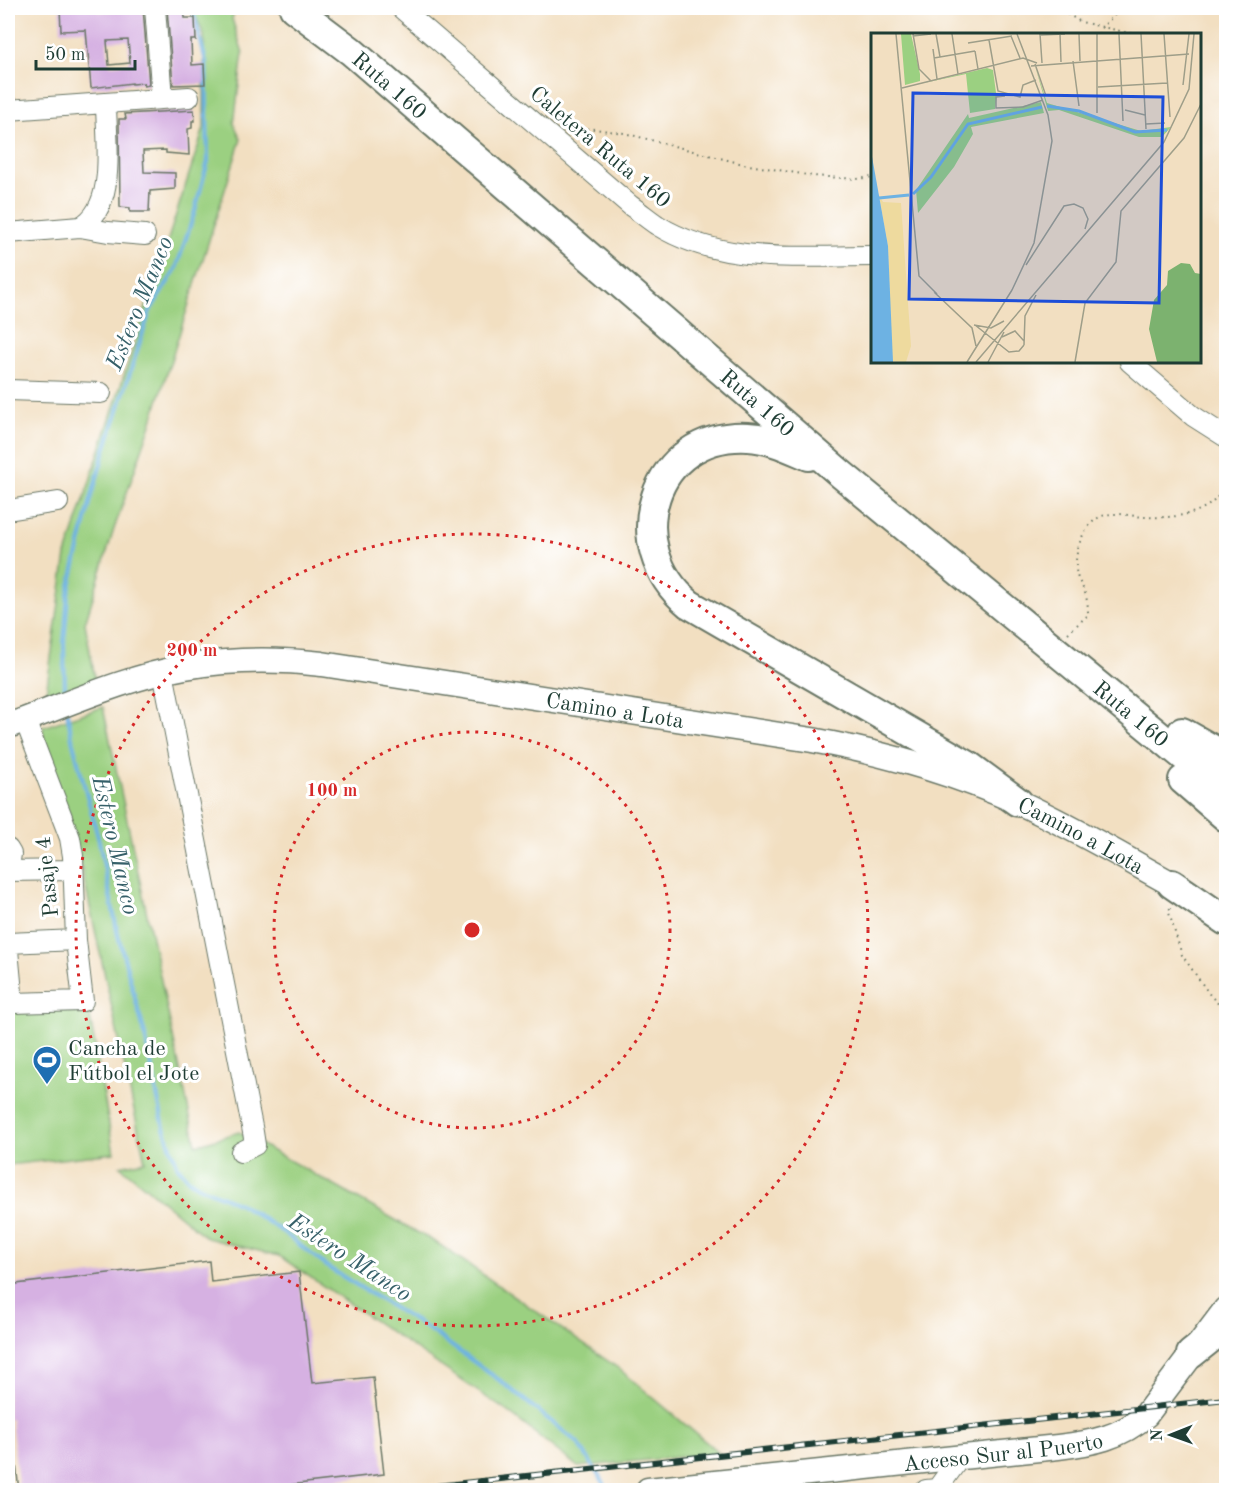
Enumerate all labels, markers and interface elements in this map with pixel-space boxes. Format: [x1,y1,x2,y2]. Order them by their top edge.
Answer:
scale bar [36,33,135,71]
inset map [871,33,1201,363]
text: 50 m [45,46,85,64]
street label: Ruta 160 [347,48,430,124]
street label: Caletera Ruta 160 [525,83,674,213]
water label: Estero Manco [103,233,179,375]
street label: Ruta 160 [715,366,798,442]
text: 200 m [167,642,217,660]
street label: Ruta 160 [1088,677,1172,752]
street label: Camino a Lota [544,690,686,733]
water label: Estero Manco [86,773,142,917]
text: 100 m [307,782,357,800]
street label: Camino a Lota [1014,794,1147,879]
street label: Pasaje 4 [33,835,63,918]
centre of rings [462,920,482,940]
place label: Cancha de Fútbol el Jote [68,1038,199,1085]
sports icon: Cancha de Fútbol el Jote [31,1044,63,1086]
water label: Estero Manco [282,1209,415,1307]
north arrow [1141,1405,1201,1465]
text: N [1150,1428,1166,1441]
street label: Acceso Sur al Puerto [902,1430,1106,1476]

